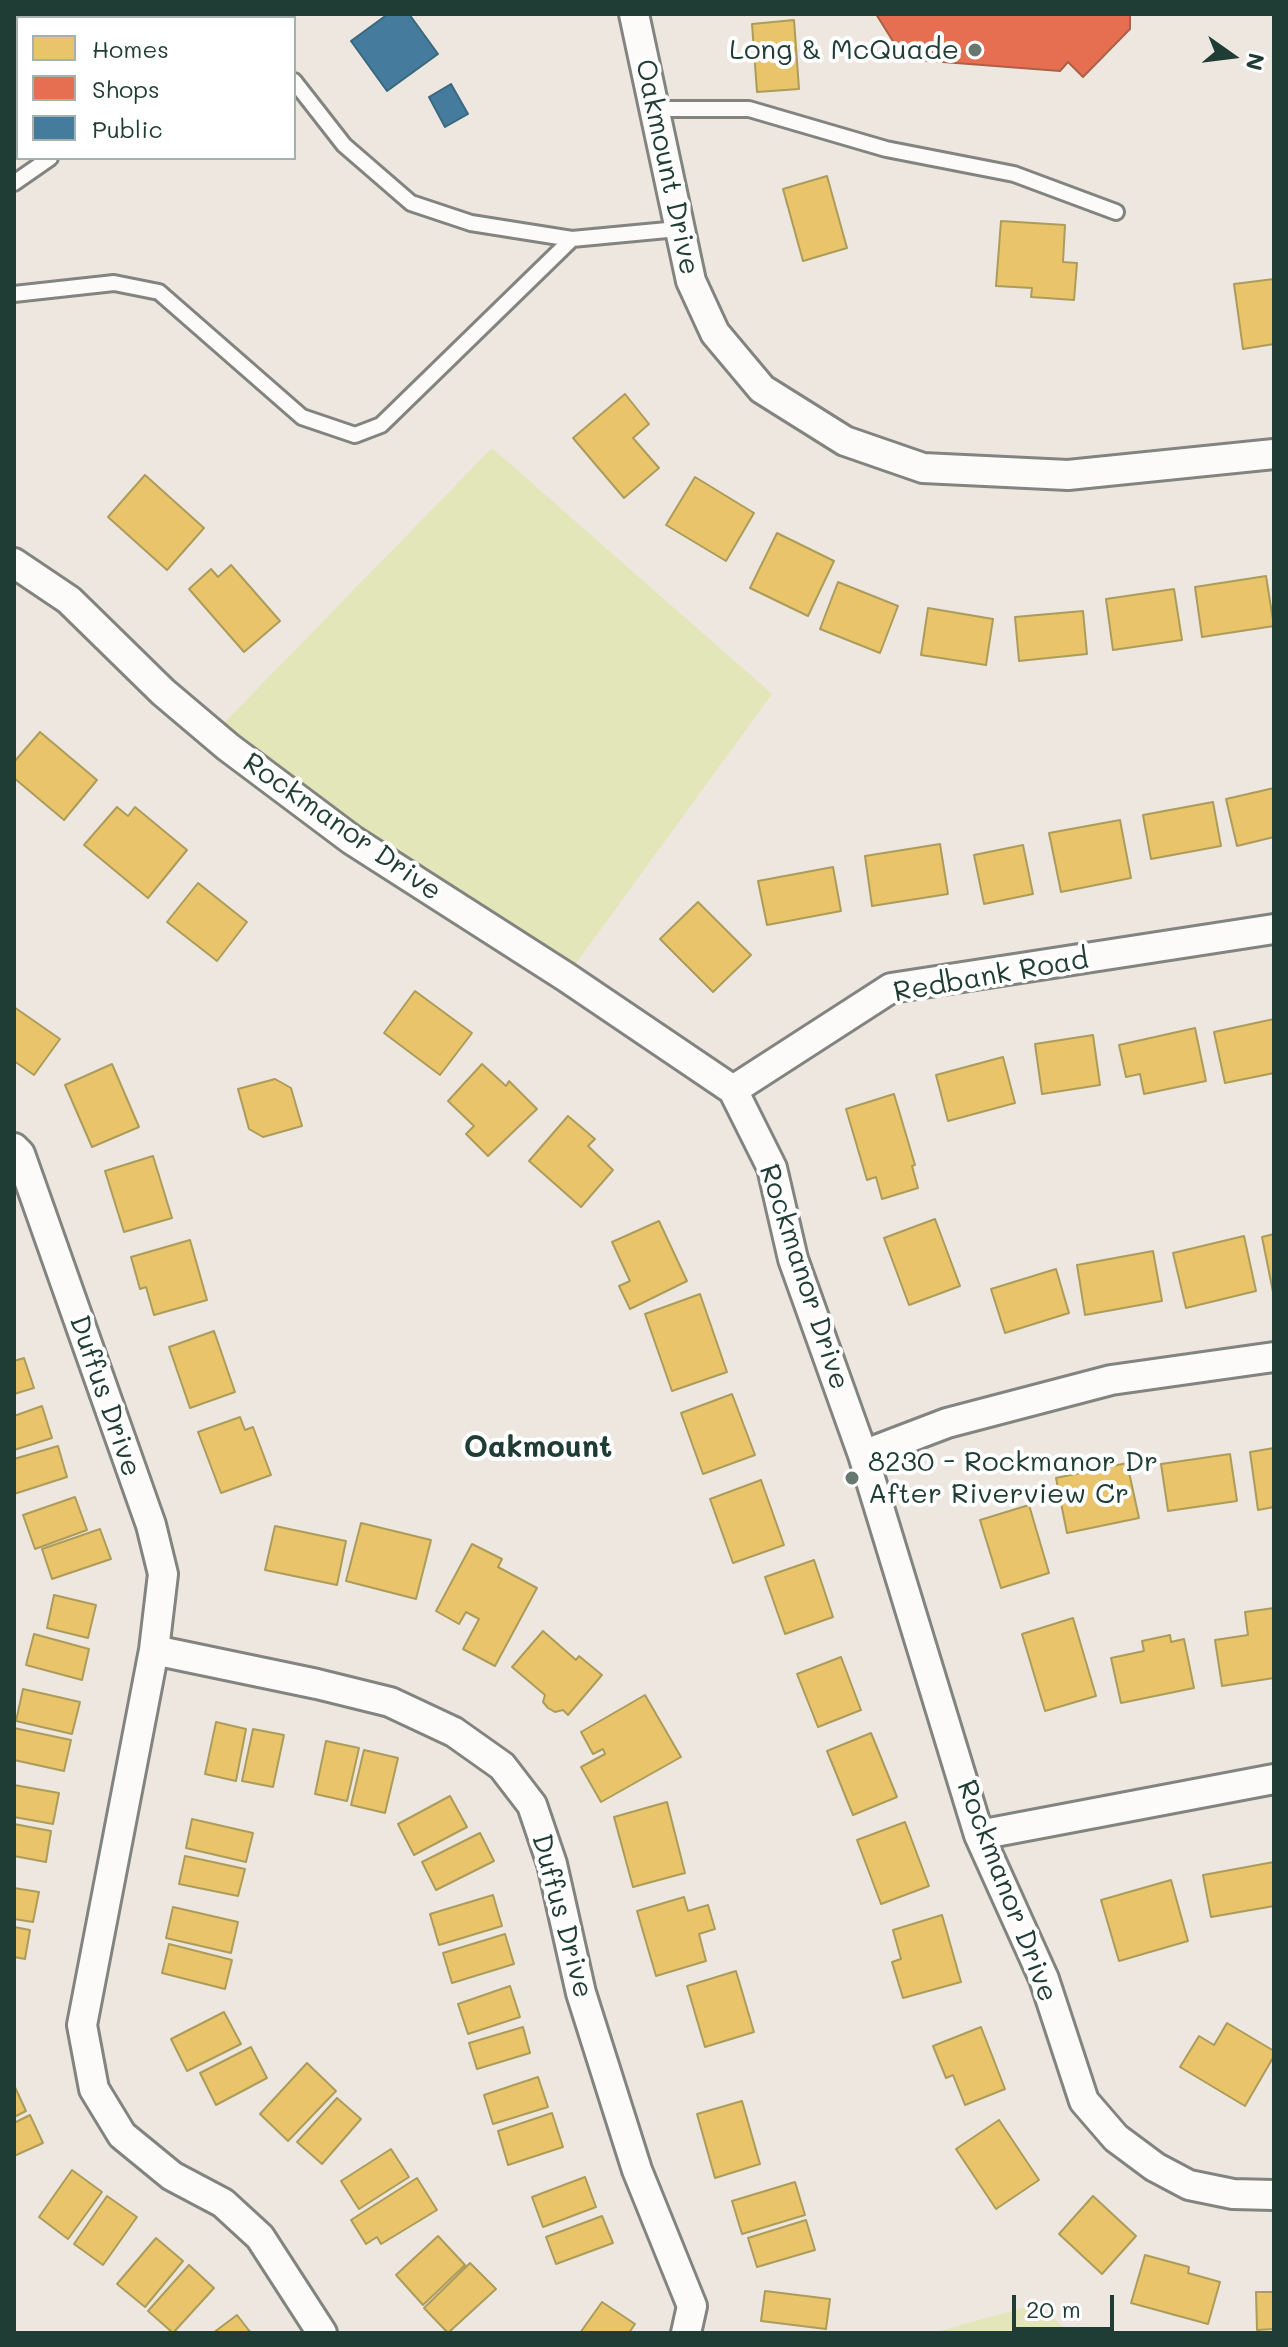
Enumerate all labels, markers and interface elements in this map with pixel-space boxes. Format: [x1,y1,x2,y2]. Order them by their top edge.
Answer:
legend [16,16,296,160]
north arrow [1192,16,1272,96]
text: Homes [92,33,169,64]
place label: Long & McQuade [729,33,959,67]
marker: Long & McQuade [966,41,984,59]
text: N [1240,50,1272,74]
street label: Oakmount Drive [628,56,706,278]
text: Shops [92,73,160,104]
text: Public [92,113,163,144]
street label: Rockmanor Drive [236,746,448,908]
street label: Redbank Road [891,942,1091,1010]
street label: Rockmanor Drive [752,1160,856,1394]
street label: Duffus Drive [62,1311,148,1481]
district label: Oakmount [464,1430,612,1466]
place label: 8230 - Rockmanor Dr After Riverview Cr [868,1445,1158,1511]
marker: 8230 - Rockmanor Dr After Riverview Cr [843,1469,861,1487]
street label: Rockmanor Drive [949,1775,1065,2007]
street label: Duffus Drive [524,1830,600,2002]
scale bar [1016,2279,1118,2329]
text: 20 m [1026,2293,1081,2324]

